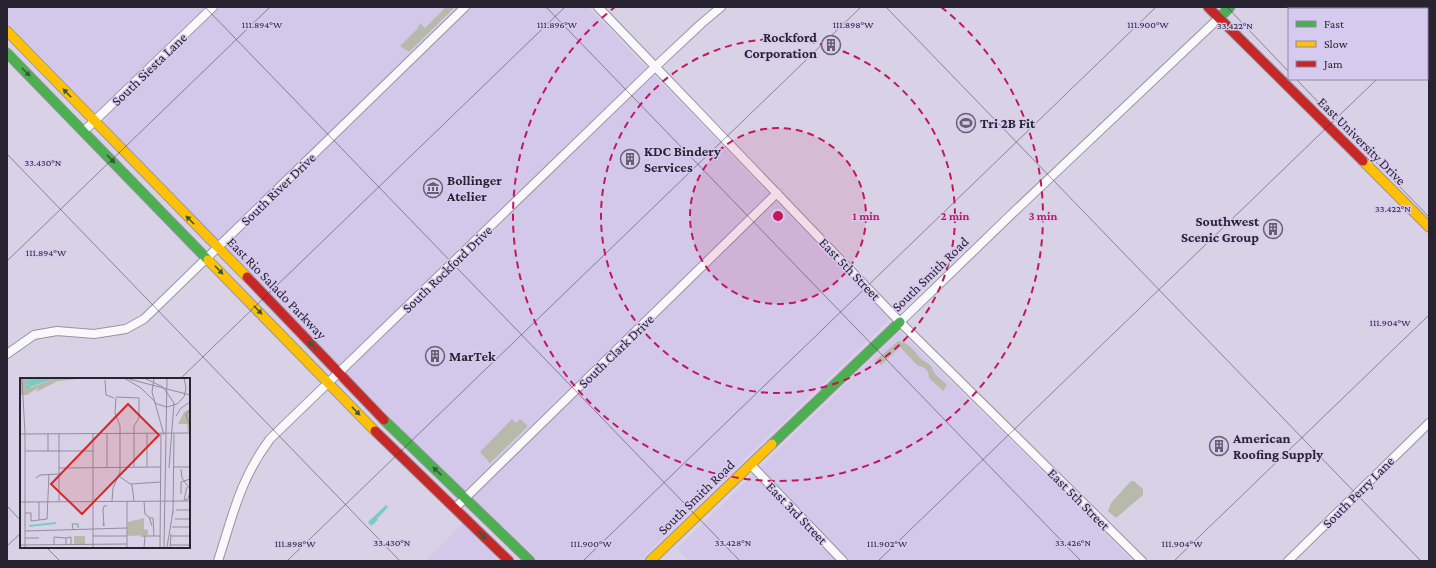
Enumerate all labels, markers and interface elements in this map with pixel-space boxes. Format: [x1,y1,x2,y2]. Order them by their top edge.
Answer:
legend [1288,8,1428,80]
text: Fast [1324,17,1345,31]
text: 111.894°W [242,19,283,30]
text: 111.896°W [537,19,578,30]
text: 111.898°W [833,19,874,30]
text: 111.900°W [1127,19,1170,30]
text: 33.422°N [1217,20,1253,31]
street label: South Siesta Lane [108,29,190,109]
place label: Rockford Corporation [744,29,817,61]
building icon: Rockford Corporation [820,34,842,56]
text: Slow [1324,37,1348,51]
text: Jam [1323,57,1343,71]
one-way arrow [21,67,31,77]
one-way arrow [63,88,72,98]
street label: East University Drive [1315,94,1409,188]
sports icon: Tri 2B Fit [955,112,977,134]
place label: Tri 2B Fit [980,115,1036,131]
place label: KDC Bindery Services [644,143,721,175]
building icon: KDC Bindery Services [619,148,641,170]
street label: South River Drive [237,149,319,229]
one-way arrow [106,154,116,164]
text: 33.430°N [25,157,62,168]
place label: Bollinger Atelier [446,172,502,204]
museum icon: Bollinger Atelier [422,177,444,199]
text: 33.422°N [1375,203,1411,214]
centre of rings [771,209,785,223]
text: 1 min [852,209,880,223]
text: 2 min [941,209,970,223]
text: 3 min [1029,209,1057,223]
place label: Southwest Scenic Group [1181,213,1260,245]
one-way arrow [185,215,195,225]
building icon: Southwest Scenic Group [1262,218,1284,240]
street label: South Rockford Drive [399,222,495,316]
street label: South Smith Road [888,233,972,315]
street label: East Rio Salado Parkway [224,234,330,343]
street label: East 5th Street [816,234,884,304]
text: 111.894°W [26,247,67,258]
one-way arrow [214,265,224,275]
one-way arrow [253,305,263,315]
street label: South Clark Drive [575,311,657,391]
text: 111.904°W [1370,317,1411,328]
one-way arrow [308,340,317,350]
building icon: MarTek [424,345,446,367]
place label: MarTek [449,348,496,364]
inset map [20,378,190,548]
one-way arrow [351,406,361,416]
place label: American Roofing Supply [1232,430,1323,462]
building icon: American Roofing Supply [1208,435,1230,457]
street label: South Perry Lane [1319,453,1397,531]
street label: South Smith Road [654,456,738,538]
street label: East 5th Street [1045,465,1114,534]
one-way arrow [432,466,442,476]
street label: East 3rd Street [763,478,831,548]
one-way arrow [477,530,487,539]
text: 33.430°N [374,537,411,548]
text: 33.428°N [715,537,752,548]
text: 33.426°N [1055,537,1091,548]
text: 111.898°W [275,538,316,549]
text: 111.900°W [570,538,613,549]
text: 111.902°W [867,538,908,549]
text: 111.904°W [1162,538,1203,549]

